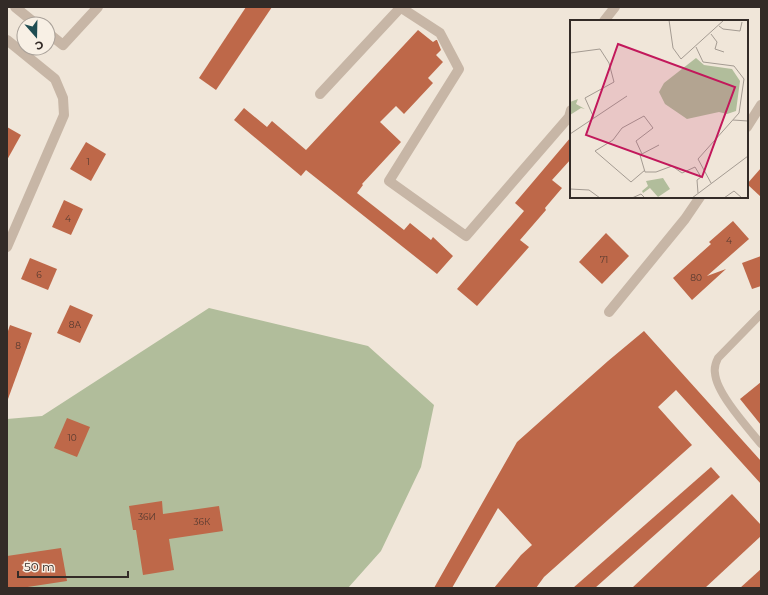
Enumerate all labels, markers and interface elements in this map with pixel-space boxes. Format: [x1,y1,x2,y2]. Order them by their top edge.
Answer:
north arrow [16,16,56,56]
inset map [570,20,748,198]
text: С [33,37,46,53]
house number: 1 [86,156,90,167]
house number: 4 [65,213,71,224]
house number: 4 [726,235,732,246]
house number: 71 [600,254,608,265]
house number: 6 [36,269,42,280]
house number: 80 [690,272,702,283]
house number: 8А [69,319,81,330]
house number: 8 [15,340,21,351]
house number: 10 [67,432,77,443]
house number: 36И [138,511,156,522]
house number: 36К [194,516,211,527]
scale bar [18,553,128,579]
text: 50 m [24,559,55,574]

